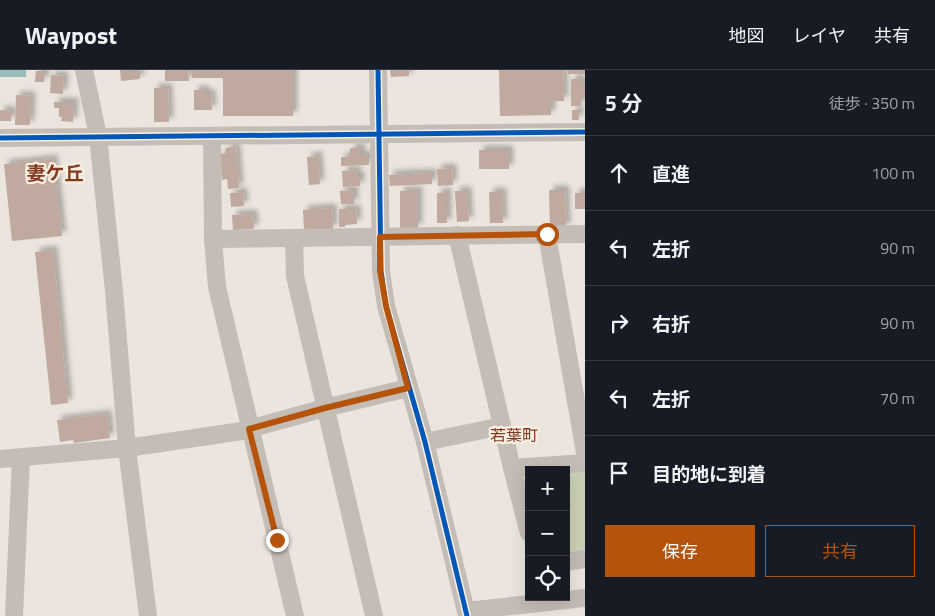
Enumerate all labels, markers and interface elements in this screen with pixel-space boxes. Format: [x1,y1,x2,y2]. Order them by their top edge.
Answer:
text: Waypost [25,17,117,53]
text: 地図 [729,22,765,49]
text: レイヤ [793,22,846,49]
text: 共有 [874,22,910,49]
text: 5 分 [605,87,642,119]
text: 徒歩 · 350 m [829,91,915,115]
district label: 妻ケ丘 [26,158,84,187]
icon: ahead [605,159,633,187]
text: 直進 [652,159,690,188]
text: 100 m [871,161,915,185]
route start [536,223,559,246]
icon: left [605,234,633,262]
text: 左折 [652,234,690,263]
text: 90 m [880,236,915,260]
icon: right [605,309,633,337]
text: 右折 [652,309,690,338]
text: 90 m [880,311,915,335]
icon: left [605,384,633,412]
text: 左折 [652,384,690,413]
text: 70 m [880,386,915,410]
district label: 若葉町 [490,423,538,447]
icon: arrive [605,459,633,487]
text: 目的地に到着 [652,459,766,488]
map controls [525,466,570,601]
button: + [525,466,570,511]
button: − [525,511,570,556]
button: 保存 [605,525,755,577]
button: 共有 [765,525,915,577]
route end [266,529,289,552]
button: locate [525,556,570,601]

